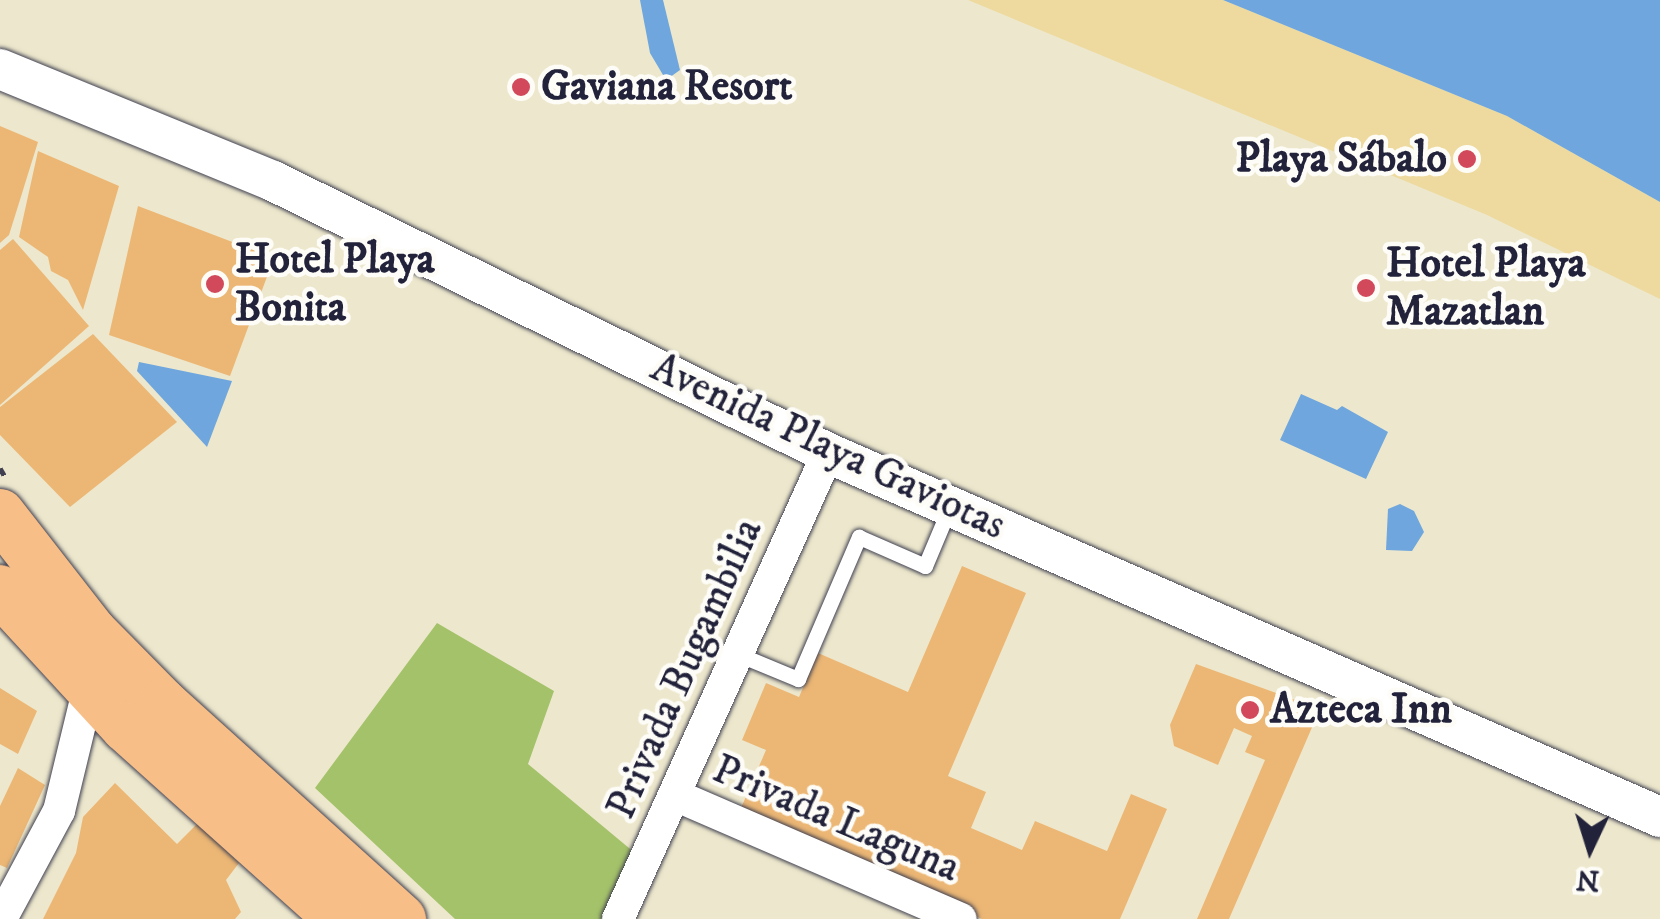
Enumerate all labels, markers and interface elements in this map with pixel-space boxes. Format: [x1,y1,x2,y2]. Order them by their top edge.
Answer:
place label: Gaviana Resort [541,62,793,112]
marker: Gaviana Resort [510,76,532,98]
place label: Playa Sábalo [1236,134,1447,184]
marker: Playa Sábalo [1456,148,1478,170]
place label: Hotel Playa Bonita [235,235,435,334]
place label: Hotel Playa Mazatlan [1386,239,1586,338]
marker: Hotel Playa Bonita [204,273,226,295]
marker: Hotel Playa Mazatlan [1355,277,1377,299]
street label: Avenida Playa Gaviotas [643,343,1013,551]
street label: Privada Bugambilia [596,511,774,827]
place label: Azteca Inn [1270,685,1452,735]
marker: Azteca Inn [1239,699,1261,721]
street label: Privada Laguna [705,744,967,894]
north arrow [1540,799,1640,899]
text: N [1575,861,1601,898]

